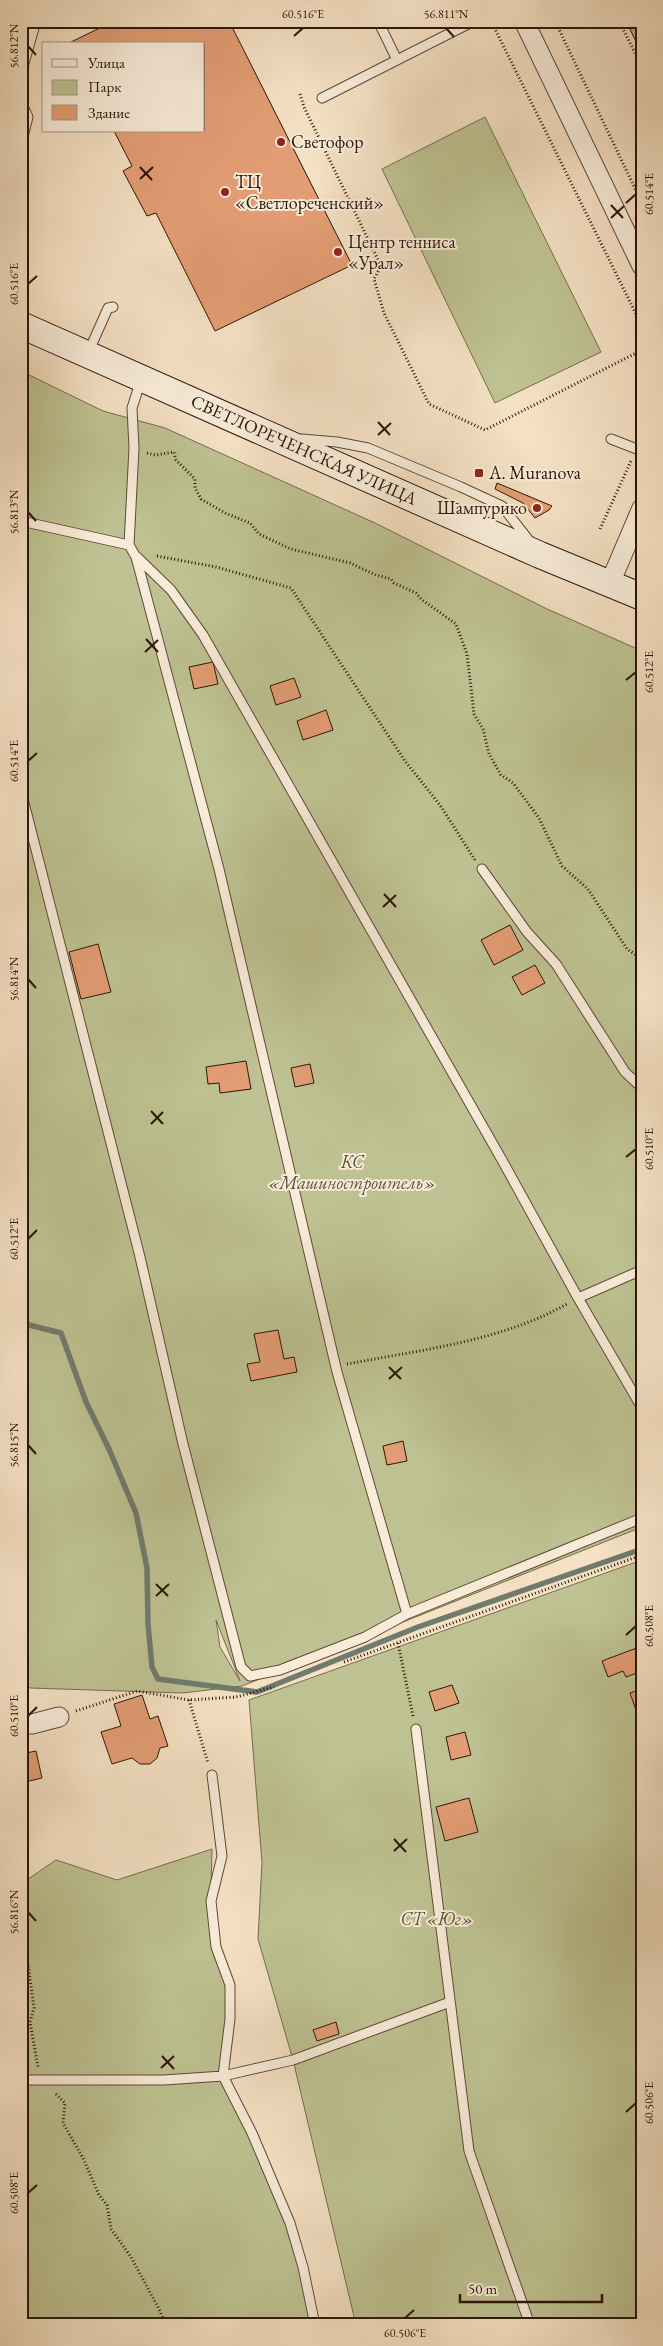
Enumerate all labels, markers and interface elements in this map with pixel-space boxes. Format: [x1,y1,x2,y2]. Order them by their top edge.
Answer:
text: 60.516°E [282,6,324,22]
text: 56.811°N [424,6,469,22]
text: 56.812°N [6,23,22,68]
legend [42,42,205,132]
text: Улица [87,53,125,72]
text: Парк [88,77,121,96]
text: Здание [88,103,130,122]
place label: Светофор [291,130,364,153]
marker: Светофор [275,136,287,148]
place label: ТЦ «Светлореченский» [235,170,384,214]
text: 60.514°E [641,173,657,215]
marker: ТЦ «Светлореченский» [219,186,231,198]
place label: Центр тенниса «Урал» [348,230,456,274]
marker: Центр тенниса «Урал» [332,246,344,258]
text: 60.516°E [6,263,22,305]
street label: СВЕТЛОРЕЧЕНСКАЯ УЛИЦА [187,389,421,510]
place label: A. Muranova [488,461,582,484]
marker: A. Muranova [473,467,485,479]
text: 56.813°N [6,489,22,534]
place label: Шампурико [437,496,527,519]
marker: Шампурико [531,502,543,514]
text: 60.512°E [641,651,657,693]
text: 60.514°E [6,740,22,782]
text: 56.814°N [6,956,22,1001]
text: 60.510°E [641,1128,657,1170]
park label: КС «Машиностроитель» [268,1150,436,1195]
text: 60.512°E [6,1218,22,1260]
text: 56.815°N [6,1422,22,1467]
text: 60.508°E [641,1605,657,1647]
text: 60.510°E [6,1695,22,1737]
text: 56.816°N [6,1889,22,1934]
park label: СТ «Юг» [401,1907,473,1930]
text: 60.506°E [641,2082,657,2124]
text: 60.508°E [6,2172,22,2214]
scale bar [460,2271,603,2303]
text: 50 m [468,2279,497,2298]
text: 60.506°E [384,2325,426,2341]

